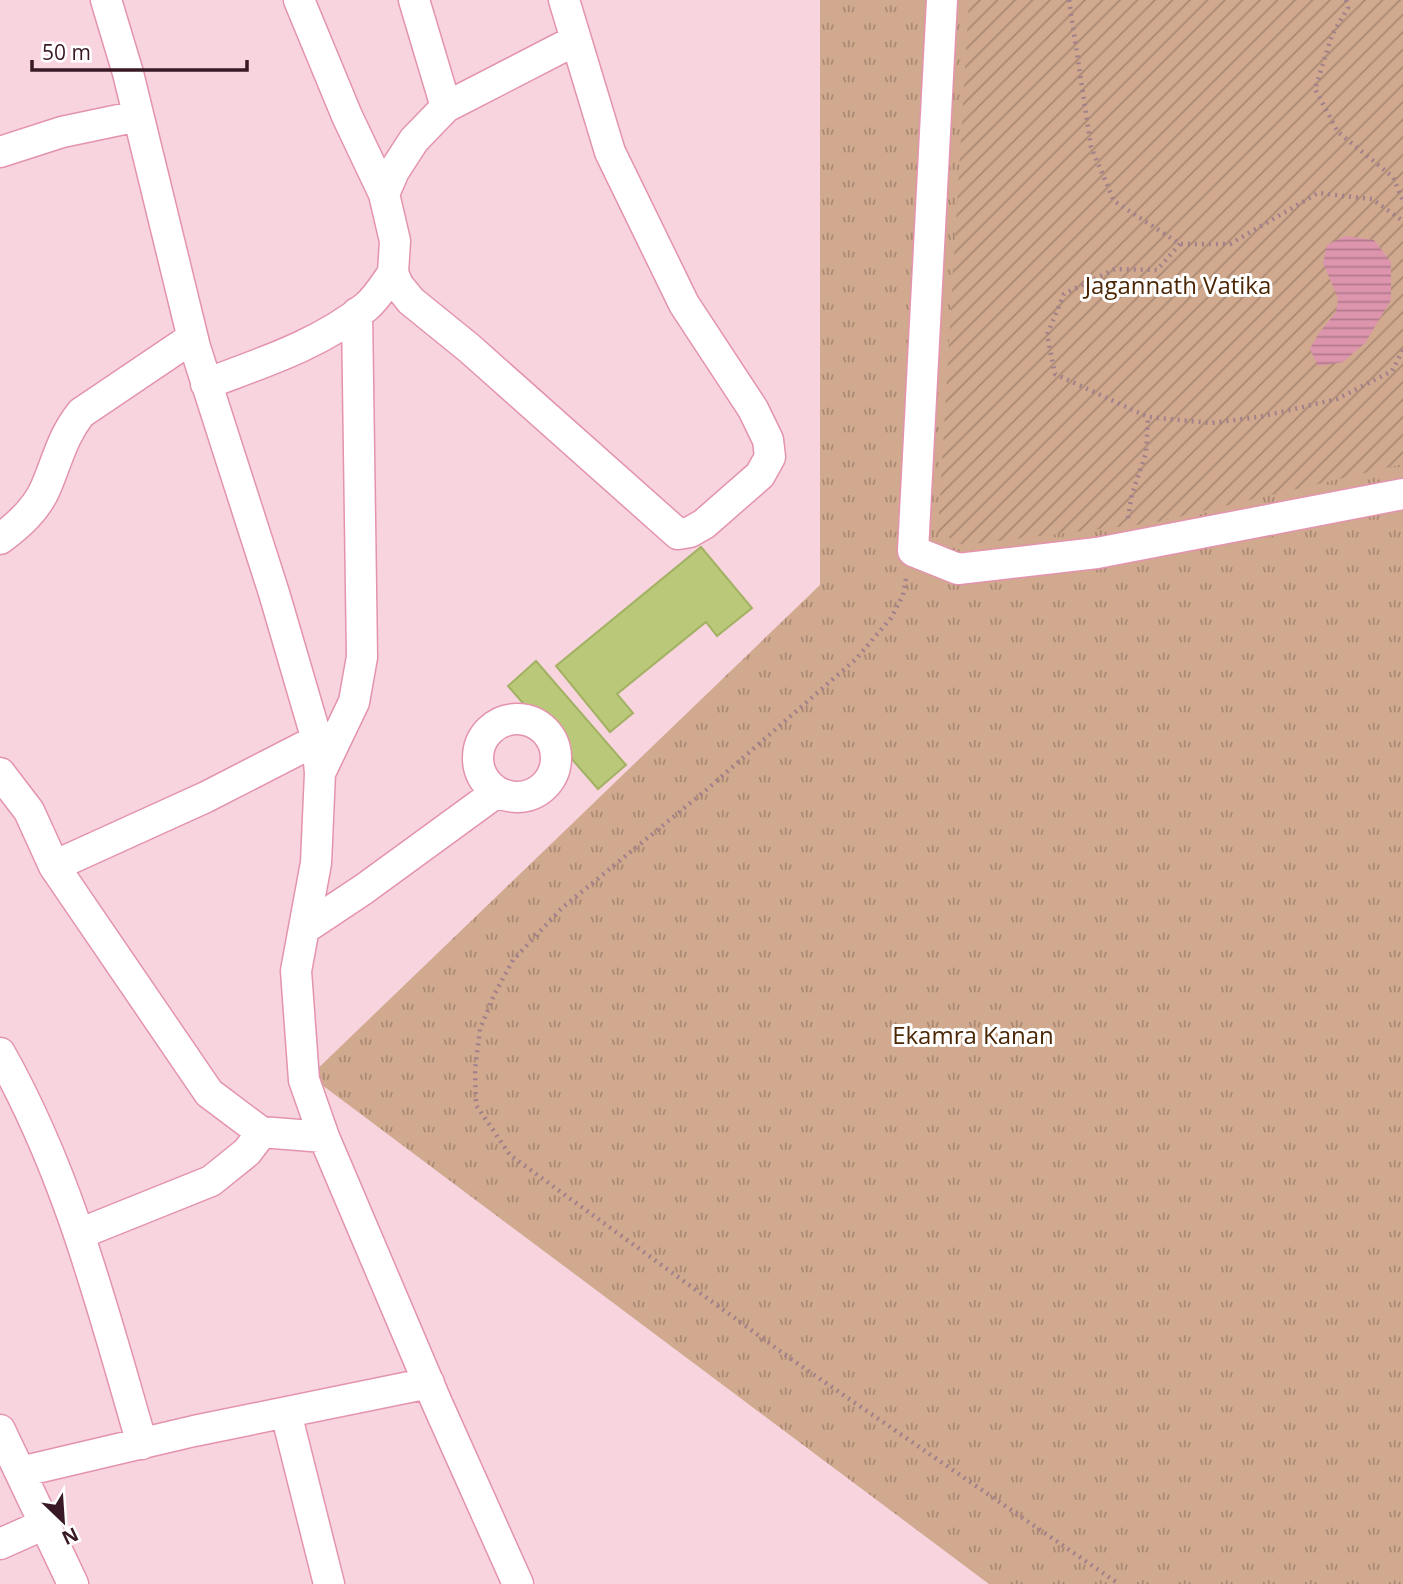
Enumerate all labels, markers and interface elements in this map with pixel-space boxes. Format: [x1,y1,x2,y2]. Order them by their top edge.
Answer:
scale bar [32,28,247,72]
text: 50 m [42,38,91,66]
park label: Jagannath Vatika [1083,268,1271,301]
park label: Ekamra Kanan [892,1018,1054,1051]
north arrow [28,1486,98,1556]
text: N [58,1521,83,1551]

